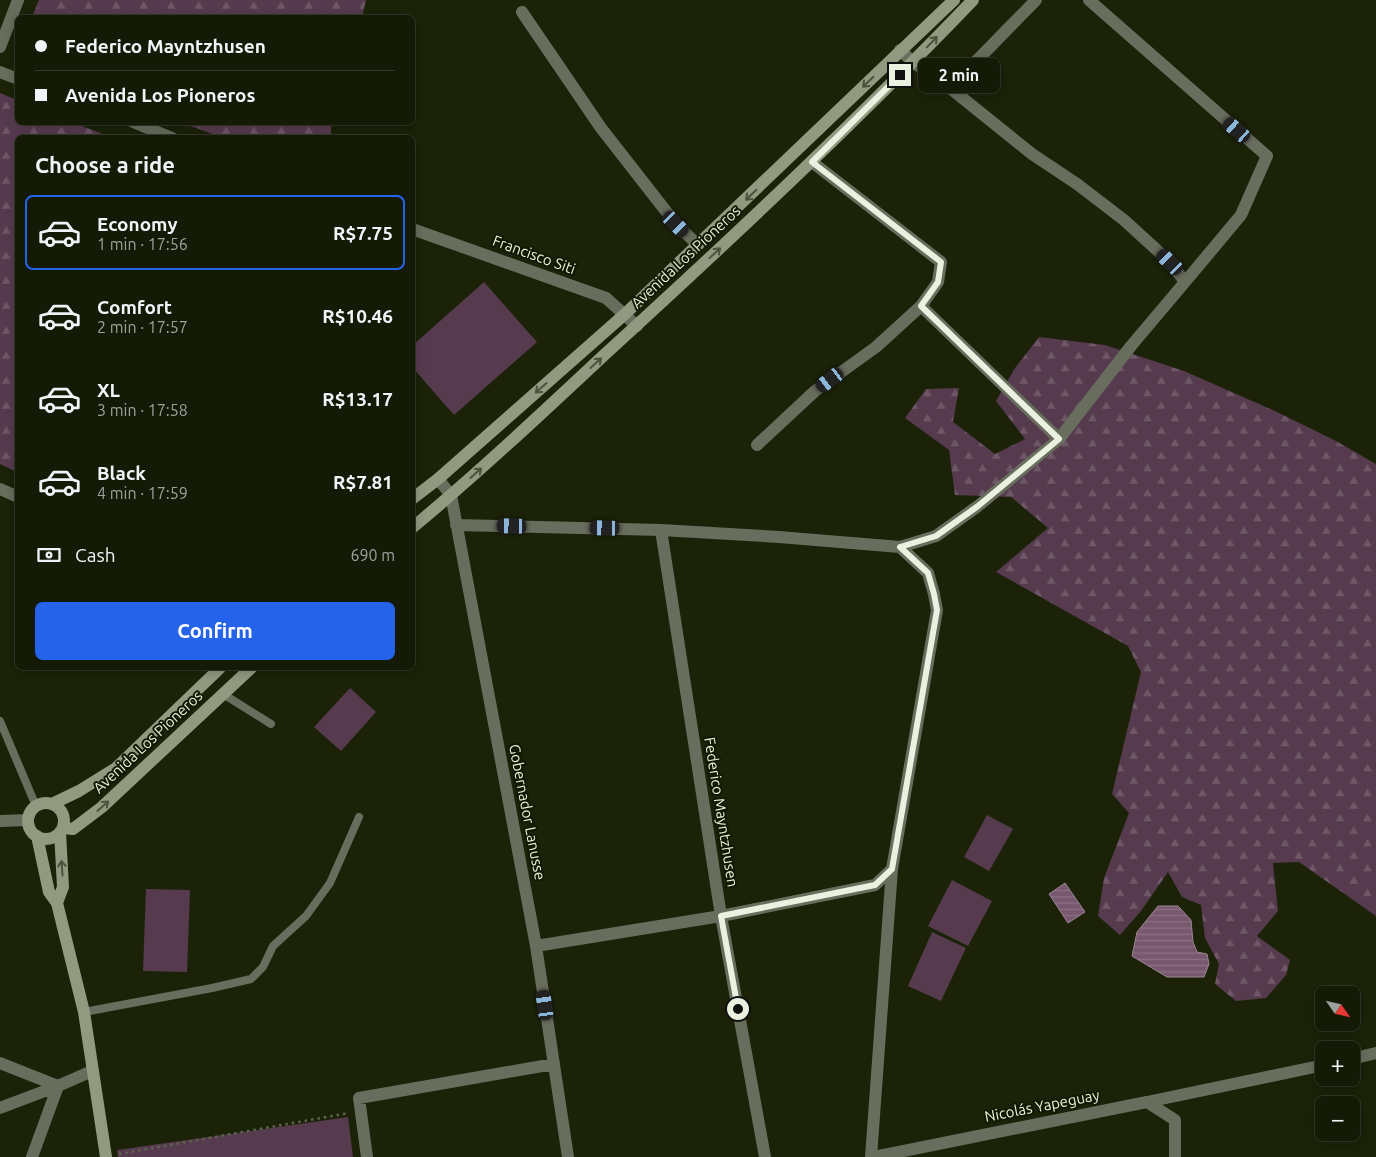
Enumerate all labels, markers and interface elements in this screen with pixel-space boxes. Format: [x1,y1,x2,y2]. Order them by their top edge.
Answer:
text: Federico Mayntzhusen [65,35,266,57]
one-way arrow [926,36,938,49]
callout: 2 min [918,58,1000,92]
route end [889,64,911,86]
text: 2 min [939,66,979,84]
one-way arrow [861,76,874,88]
text: Avenida Los Pioneros [65,84,256,106]
car [1220,114,1253,146]
text: Choose a ride [35,152,175,177]
one-way arrow [745,188,757,200]
street label: Avenida Los Pioneros [628,202,744,312]
car [660,208,691,240]
icon: car [37,210,82,255]
text: Economy [97,213,178,235]
text: R$7.75 [333,222,393,244]
street label: Francisco Siti [490,232,578,277]
text: 1 min · 17:56 [97,235,188,253]
car [1154,246,1186,278]
one-way arrow [708,247,721,259]
icon: car [37,293,82,338]
text: Comfort [97,296,172,318]
text: R$10.46 [322,305,393,327]
text: 2 min · 17:57 [97,318,188,336]
one-way arrow [589,357,602,369]
car [813,365,846,395]
icon: car [37,376,82,421]
text: XL [97,379,120,401]
one-way arrow [535,382,548,394]
text: R$13.17 [322,388,393,410]
text: 3 min · 17:58 [97,401,188,419]
icon: car [37,459,82,504]
text: Black [97,462,146,484]
one-way arrow [469,467,482,479]
text: R$7.81 [333,471,393,493]
text: 4 min · 17:59 [97,484,188,502]
car [496,518,527,534]
car [589,520,620,536]
icon: cash [35,541,63,569]
text: Cash [75,544,116,566]
text: 690 m [350,546,395,564]
button: Confirm [35,602,395,660]
street label: Avenida Los Pioneros [90,687,206,797]
street label: Federico Mayntzhusen [701,736,742,888]
street label: Gobernador Lanusse [506,742,549,881]
one-way arrow [97,800,110,811]
one-way arrow [57,860,66,876]
north arrow [1315,986,1360,1031]
map controls [1315,986,1360,1141]
car [535,989,554,1021]
route start [727,998,749,1020]
button: + [1315,1041,1360,1086]
street label: Nicolás Yapeguay [983,1086,1101,1125]
button: − [1315,1096,1360,1141]

